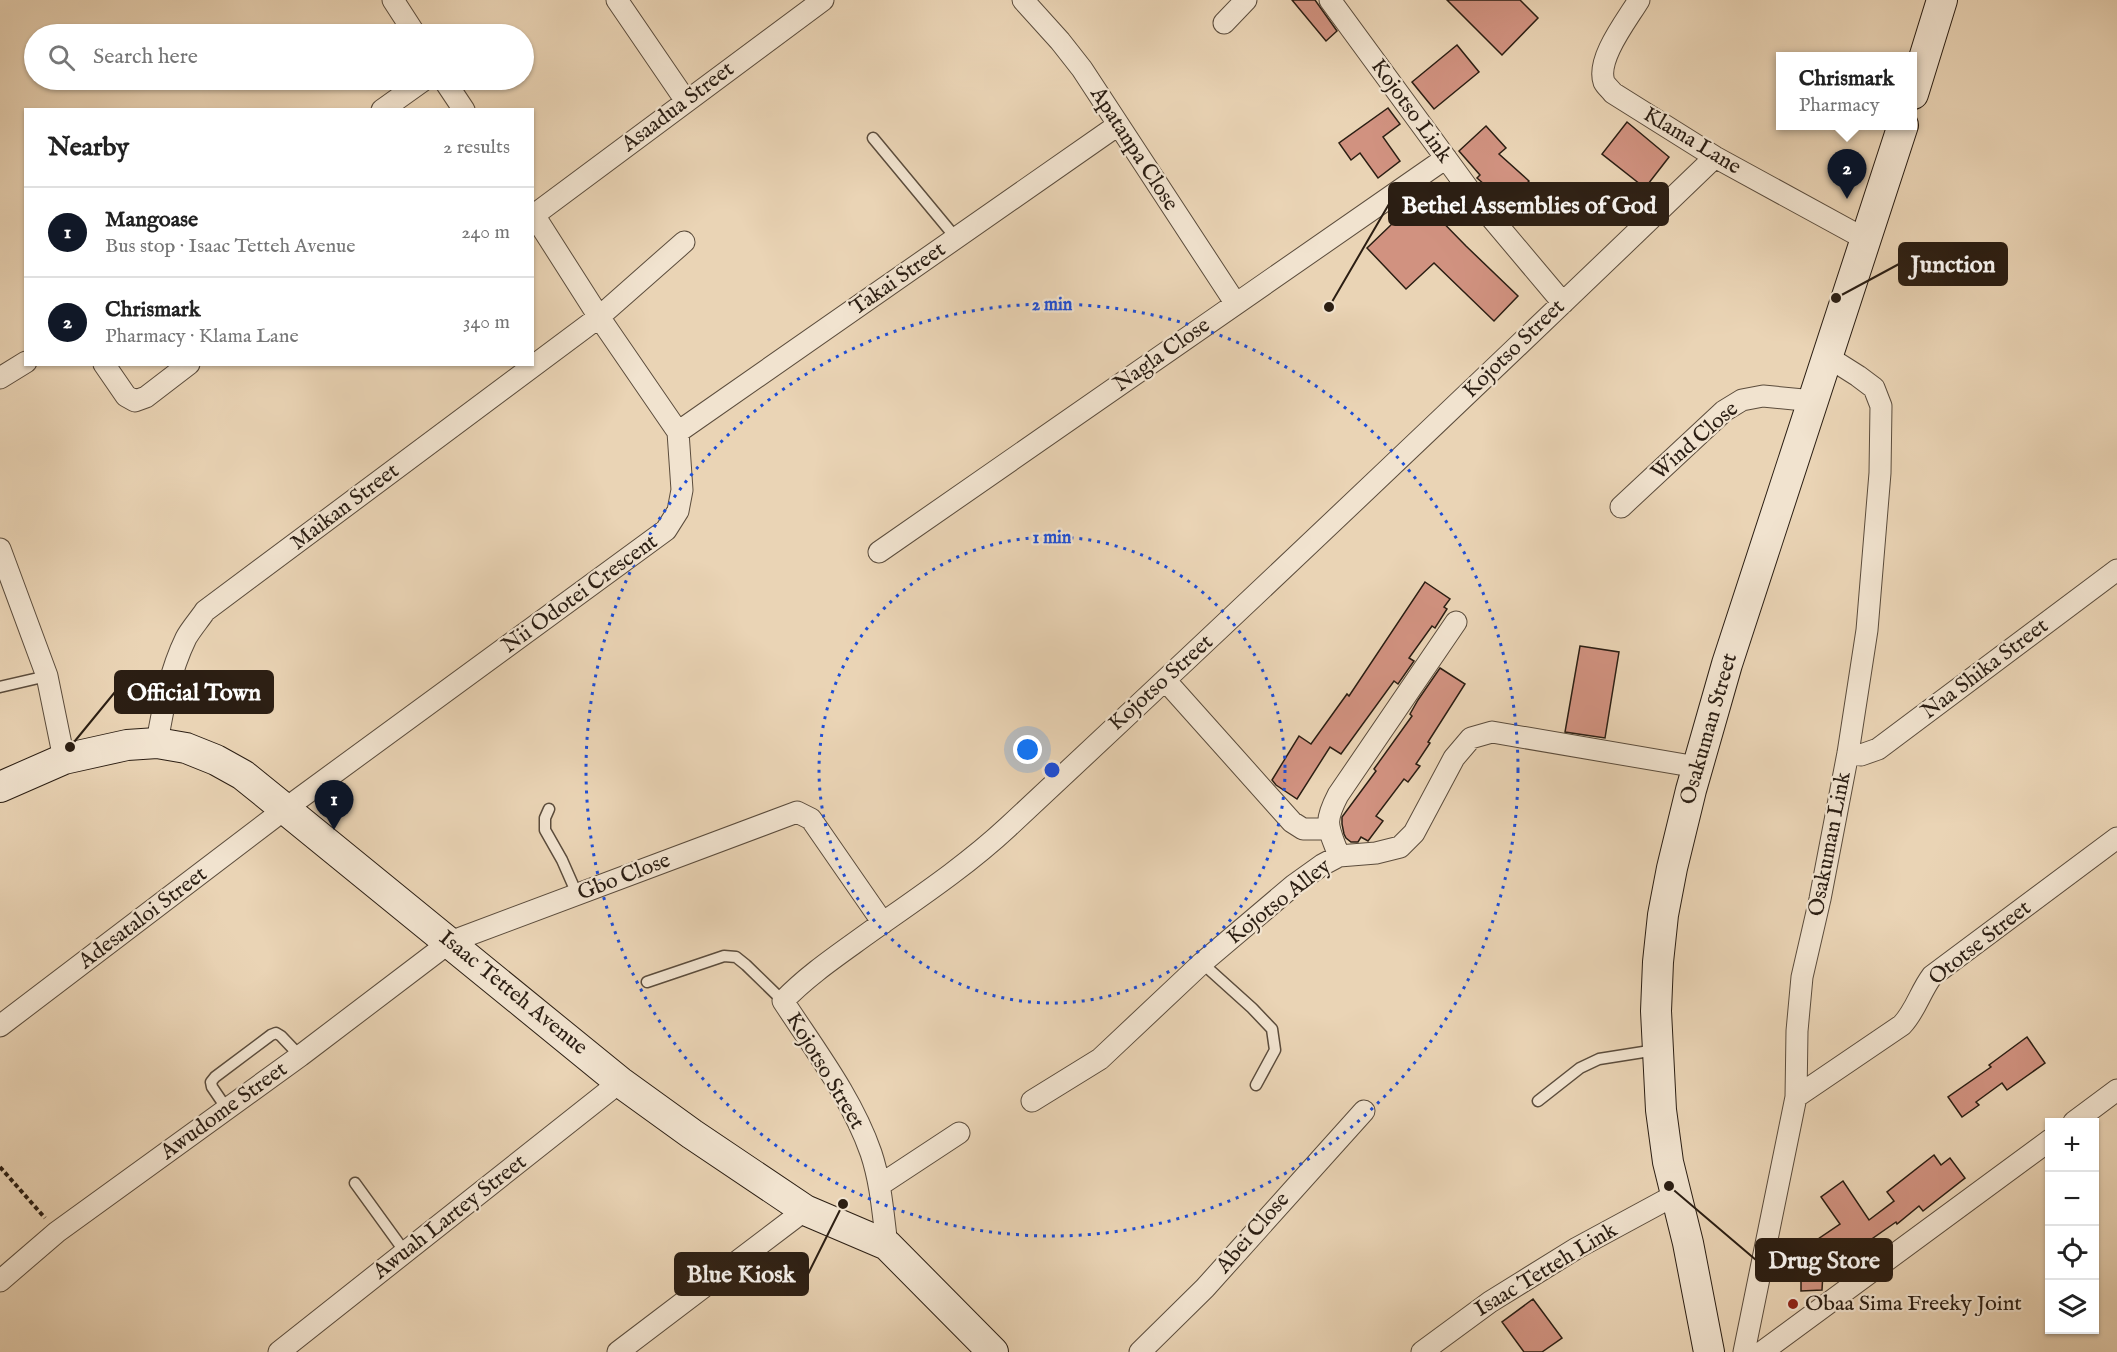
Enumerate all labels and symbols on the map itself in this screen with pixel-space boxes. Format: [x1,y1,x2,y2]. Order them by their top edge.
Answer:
street label: Kojotso Link [1364,54,1458,169]
street label: Asaadua Street [615,55,740,159]
street label: Apatanpa Close [1083,81,1185,216]
street label: Klama Lane [1638,101,1746,181]
pin: 2 [1828,150,1866,199]
callout: Bethel Assemblies of God [1389,183,1668,225]
text: Bethel Assemblies of God [1401,191,1658,222]
street label: Takai Street [845,236,952,322]
callout: Junction [1899,243,2007,285]
text: Junction [1908,250,1996,281]
street label: Kojotso Street [1457,293,1571,405]
text: 2 min [1032,294,1073,317]
street label: Nagla Close [1108,312,1216,398]
street label: Wind Close [1646,396,1744,486]
street label: Maikan Street [285,457,405,557]
text: 1 min [1033,527,1072,550]
street label: Nii Odotei Crescent [497,528,664,660]
street label: Naa Shika Street [1916,612,2054,726]
street label: Kojotso Street [1103,628,1219,737]
street label: Osakuman Street [1674,650,1744,808]
callout: Official Town [115,671,273,713]
text: Official Town [127,678,261,709]
your location [1013,735,1042,764]
centre of rings [1042,760,1062,780]
street label: Osakuman Link [1802,769,1858,919]
pin: 1 [314,780,354,830]
street label: Gbo Close [574,847,674,907]
street label: Kojotso Alley [1221,853,1337,951]
street label: Adesataloi Street [72,860,213,976]
street label: Ototse Street [1923,894,2037,992]
street label: Isaac Tetteh Avenue [433,924,593,1062]
street label: Kojotso Street [779,1008,871,1135]
street label: Awudome Street [154,1055,293,1167]
street label: Awuah Lartey Street [367,1148,533,1286]
street label: Abei Close [1209,1187,1296,1280]
street label: Isaac Tetteh Link [1470,1216,1623,1324]
callout: Drug Store [1756,1239,1892,1281]
text: Drug Store [1768,1246,1880,1277]
callout: Blue Kiosk [675,1253,808,1295]
text: Blue Kiosk [687,1260,797,1291]
place label: Obaa Sima Freeky Joint [1805,1290,2022,1318]
marker: Obaa Sima Freeky Joint [1786,1297,1800,1311]

